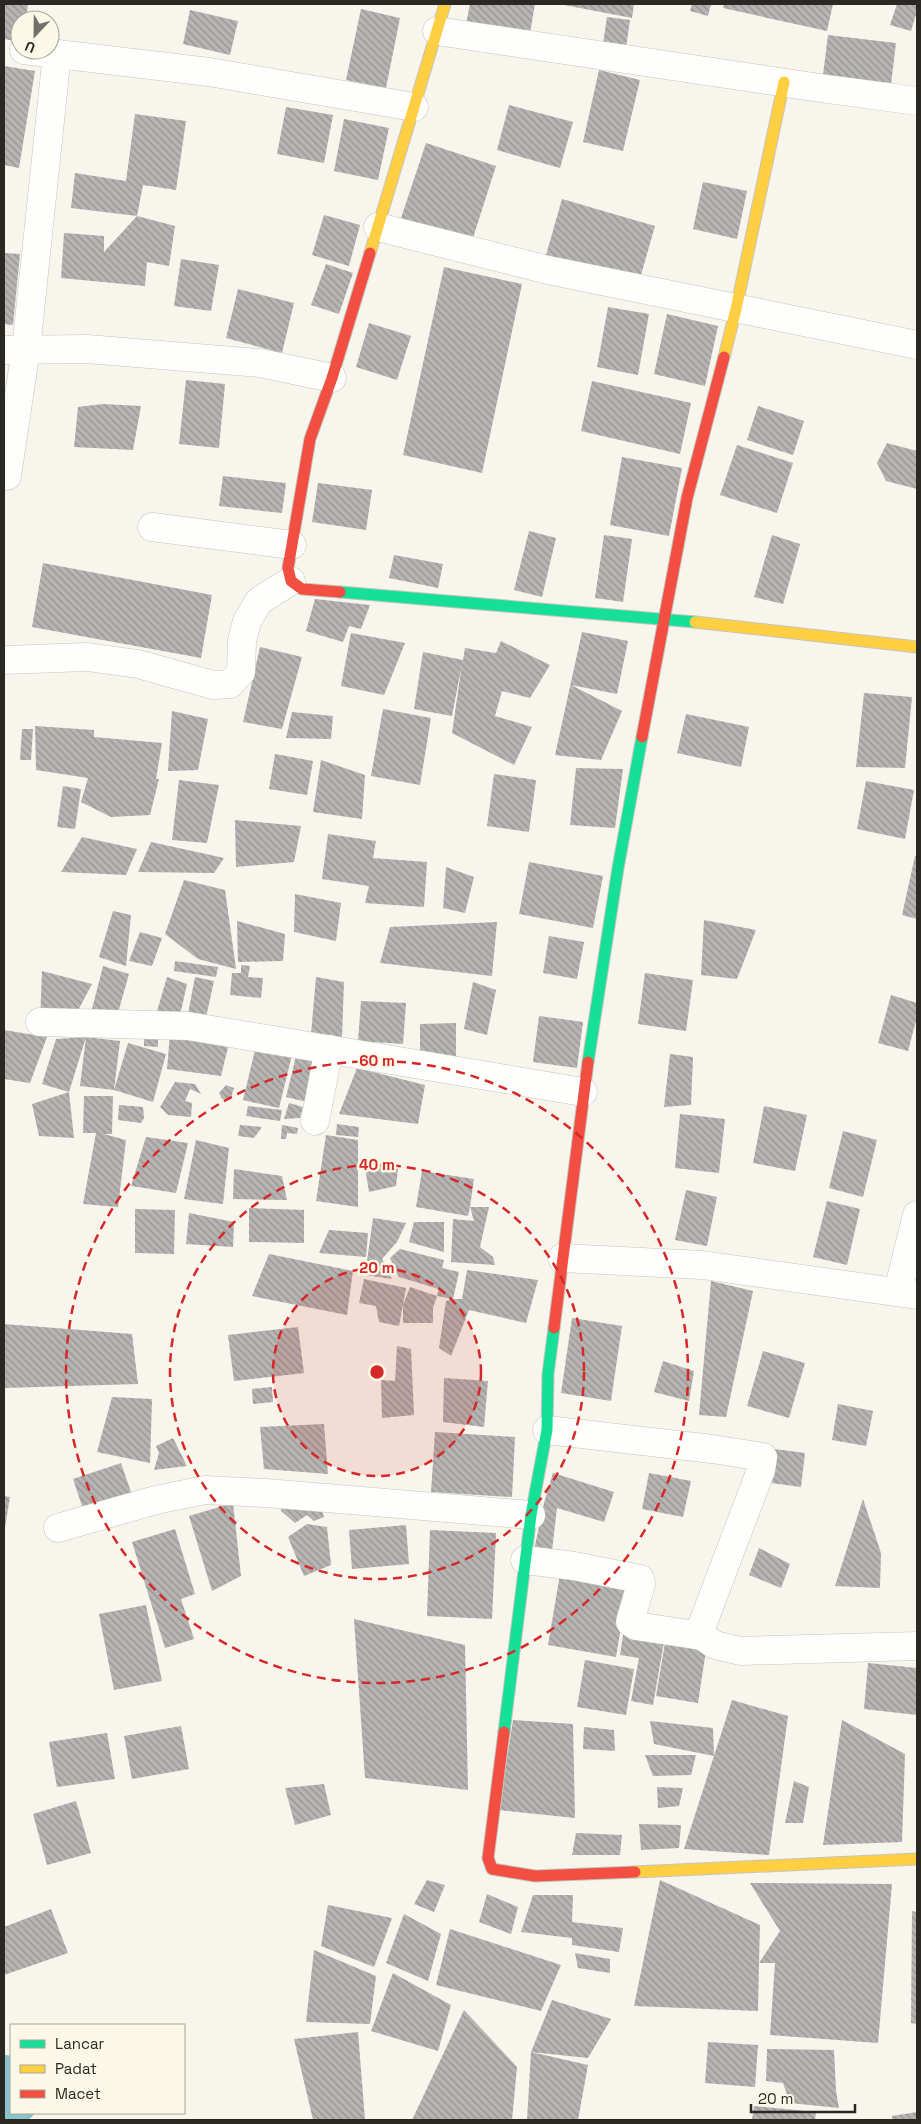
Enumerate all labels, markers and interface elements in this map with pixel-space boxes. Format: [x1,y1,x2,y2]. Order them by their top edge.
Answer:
north arrow [10,10,60,60]
text: U [22,37,38,57]
text: 60 m [359,1051,395,1070]
text: 40 m [359,1155,395,1174]
text: 20 m [359,1258,395,1277]
centre of rings [368,1363,386,1381]
legend [10,2024,185,2114]
text: Lancar [55,2034,105,2053]
text: Padat [55,2059,97,2078]
scale bar [751,2082,855,2114]
text: Macet [55,2084,101,2103]
text: 20 m [758,2089,793,2108]

